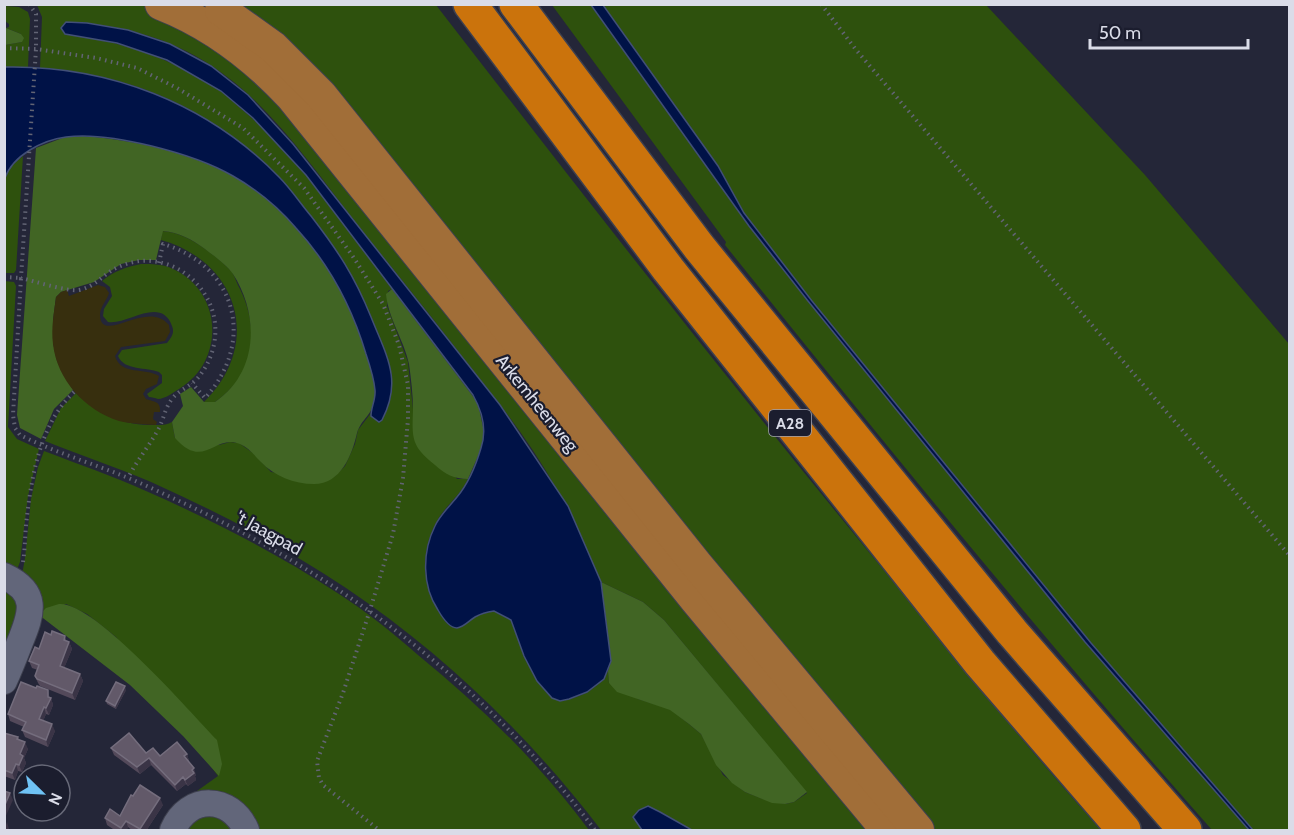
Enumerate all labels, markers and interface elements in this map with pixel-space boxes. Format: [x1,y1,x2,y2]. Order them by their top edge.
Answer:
scale bar [1090,12,1248,50]
text: 50 m [1099,22,1141,44]
street label: Arkemheenweg [491,350,584,457]
road number: A28 [769,410,811,436]
street label: 't Jaagpad [232,506,306,560]
north arrow [12,763,72,823]
text: N [44,790,66,808]

